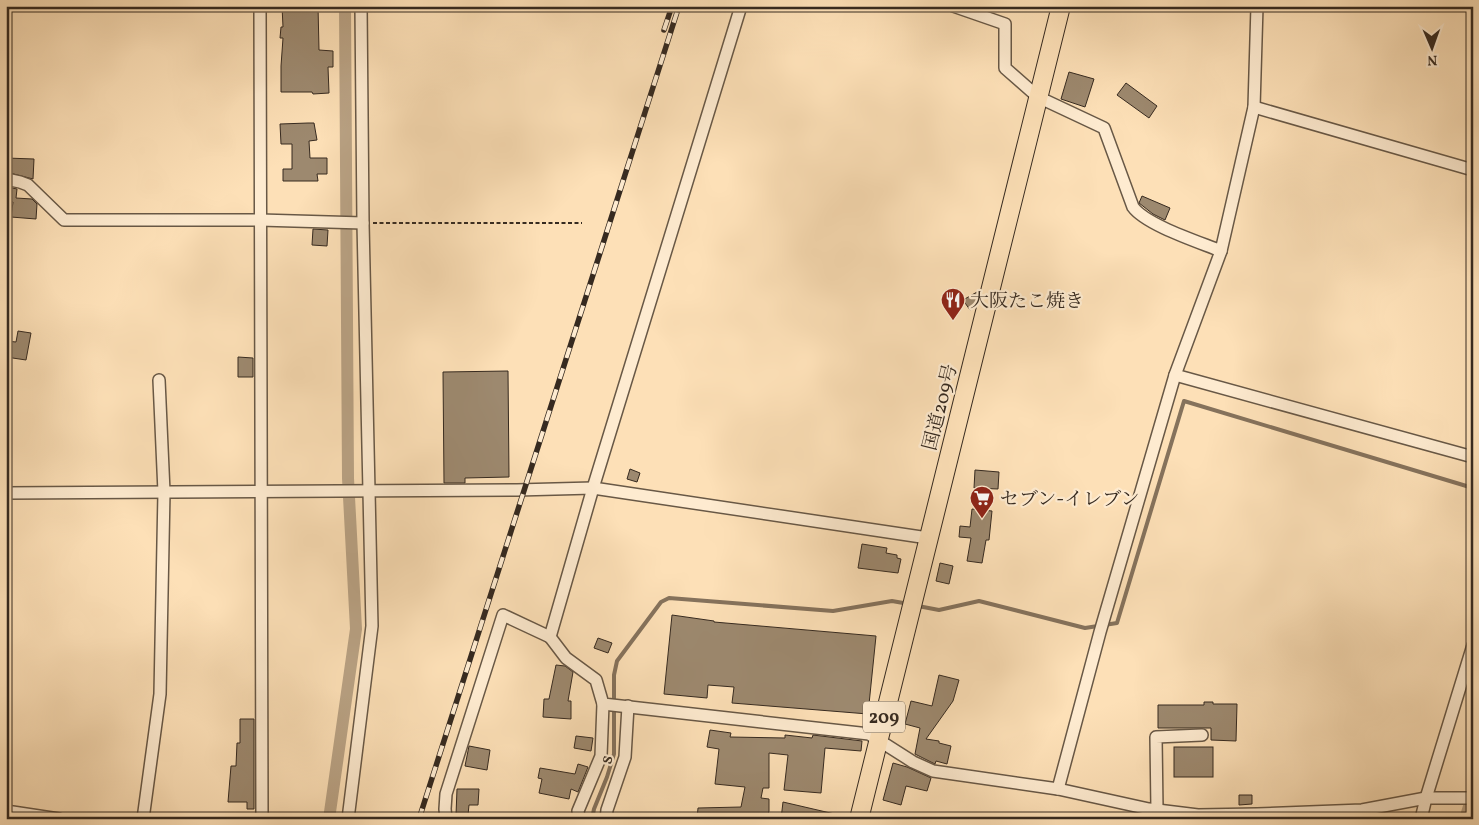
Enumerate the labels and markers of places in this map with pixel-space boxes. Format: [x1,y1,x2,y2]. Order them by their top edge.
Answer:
restaurant icon: 大阪たこ焼き [940,287,966,321]
place label: 大阪たこ焼き [970,289,1084,315]
supermarket icon: セブン-イレブン [969,485,995,519]
place label: セブン-イレブン [1000,487,1139,513]

